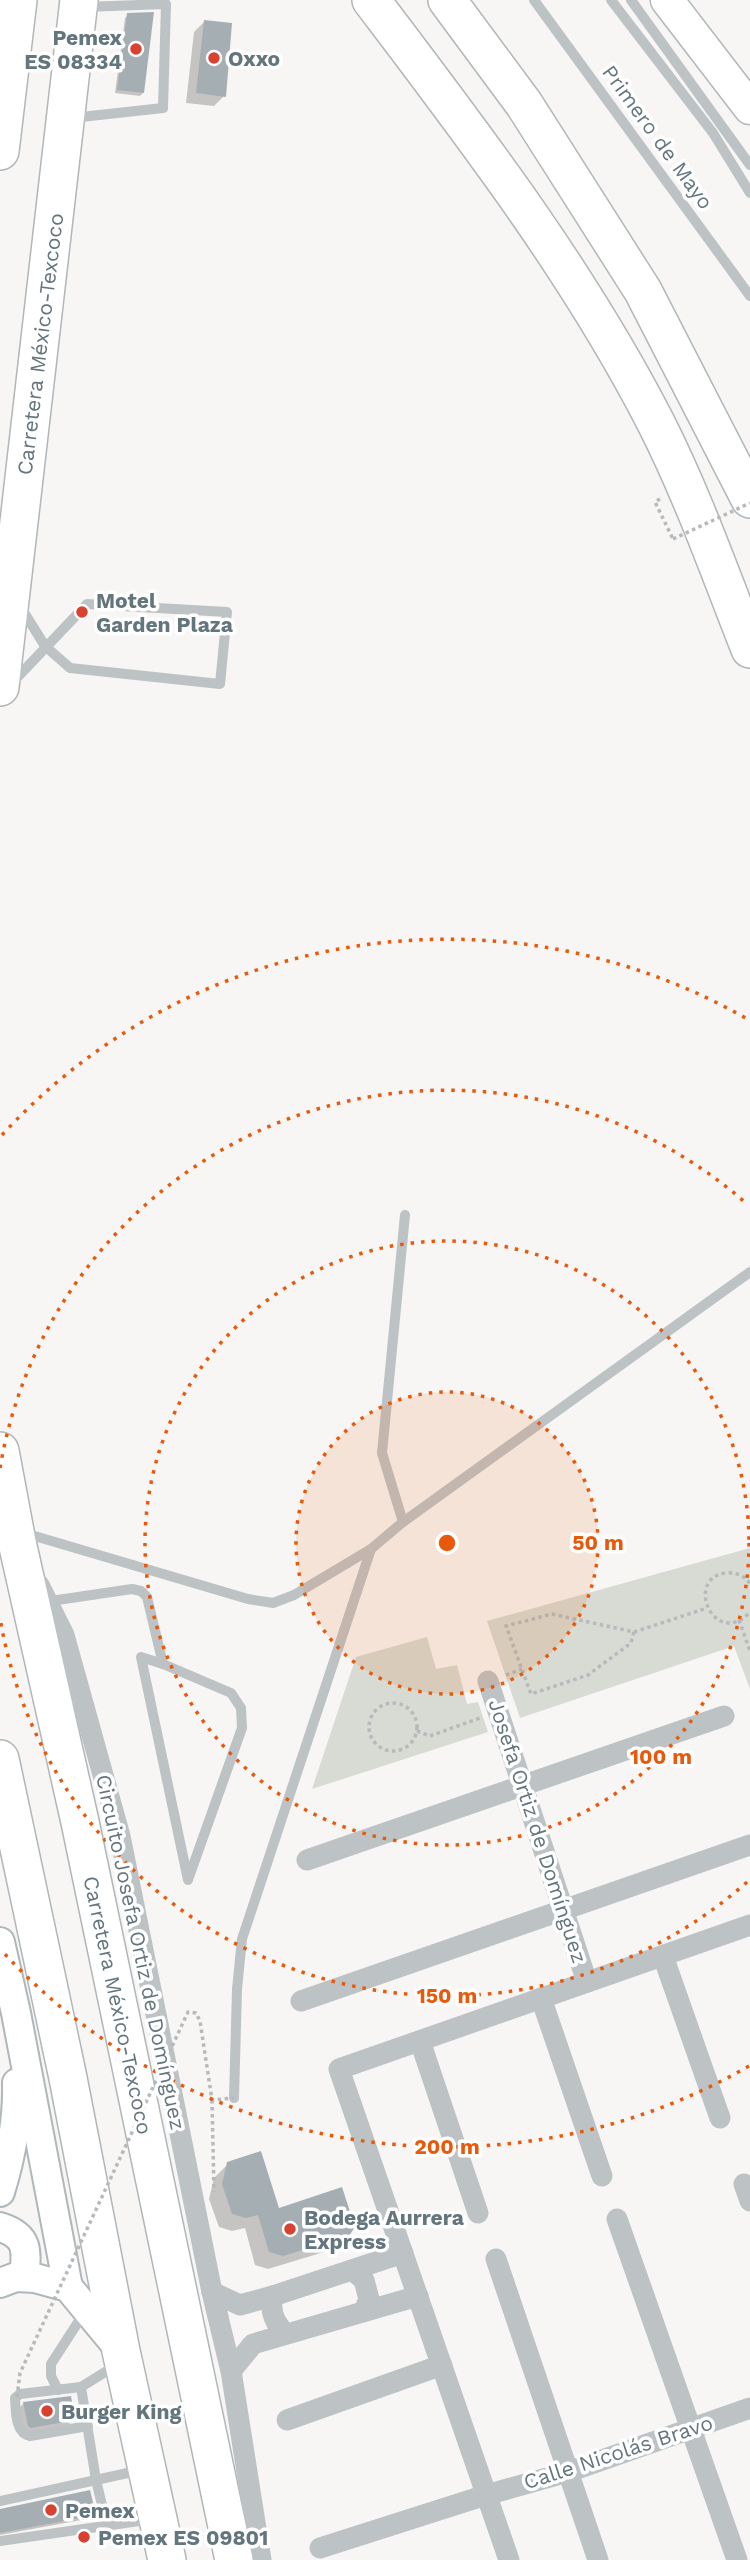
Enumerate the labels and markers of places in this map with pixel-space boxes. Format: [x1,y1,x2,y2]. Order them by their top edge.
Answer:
place label: Pemex ES 08334 [24,25,123,74]
marker: Pemex ES 08334 [128,41,144,57]
place label: Oxxo [228,46,280,71]
marker: Oxxo [206,50,222,66]
place label: Motel Garden Plaza [96,588,234,637]
marker: Motel Garden Plaza [74,604,90,620]
centre of rings [435,1531,459,1555]
place label: Bodega Aurrera Express [304,2205,465,2254]
marker: Bodega Aurrera Express [282,2221,298,2237]
place label: Burger King [61,2399,182,2424]
marker: Burger King [39,2403,55,2419]
place label: Pemex [65,2498,135,2523]
marker: Pemex [43,2502,59,2518]
place label: Pemex ES 09801 [98,2525,268,2550]
marker: Pemex ES 09801 [76,2529,92,2545]

